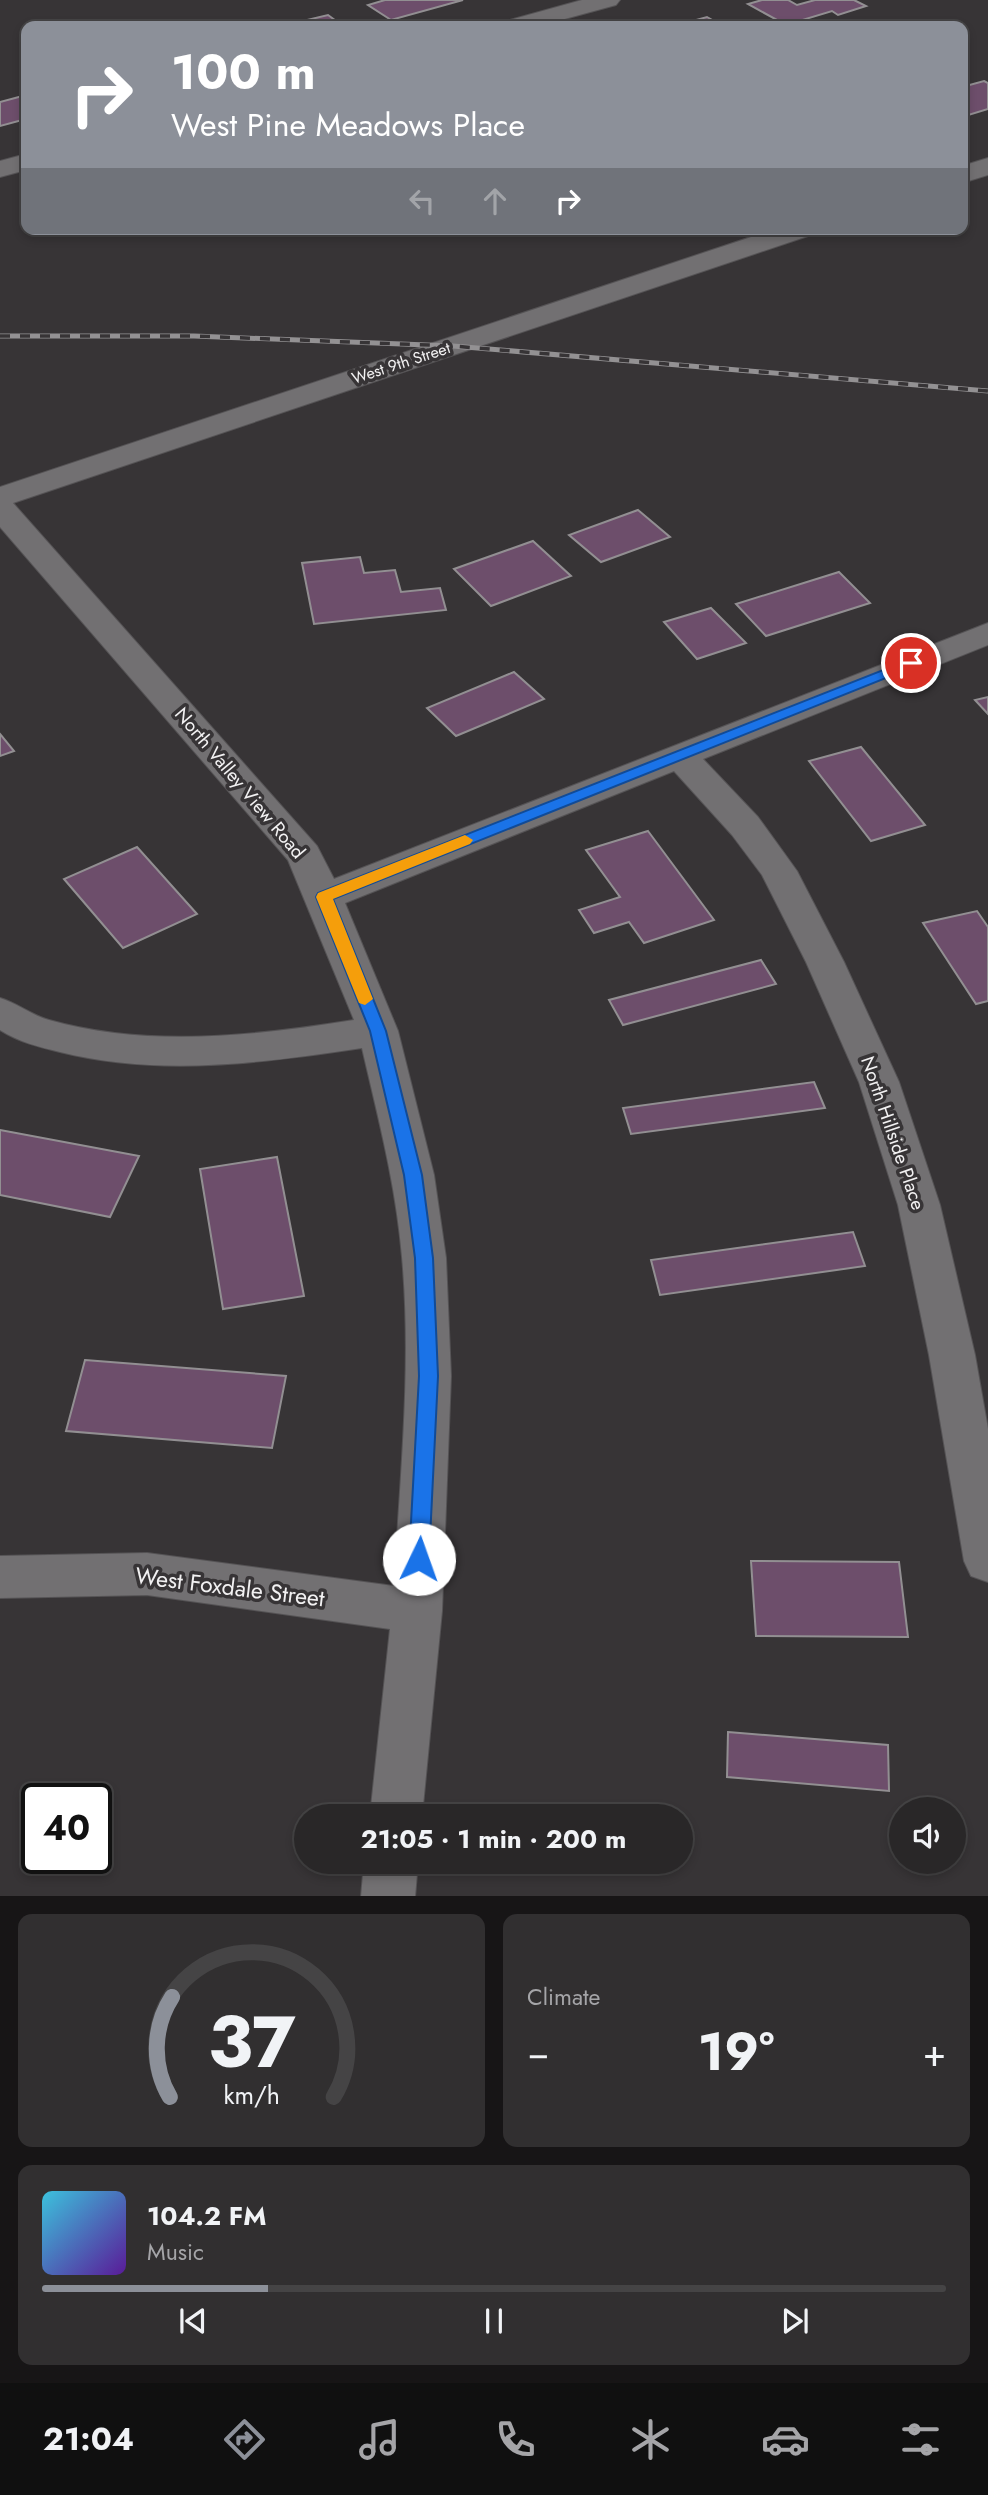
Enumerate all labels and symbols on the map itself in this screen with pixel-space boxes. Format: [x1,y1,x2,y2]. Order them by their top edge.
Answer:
street label: West 9th Street [349,336,453,390]
pin [881,633,941,693]
street label: North Valley View Road [168,701,312,865]
street label: North Hillside Place [854,1053,932,1214]
position arrow [382,1522,456,1596]
street label: West Foxdale Street [134,1559,327,1616]
speed limit sign: 40 [21,1783,112,1874]

